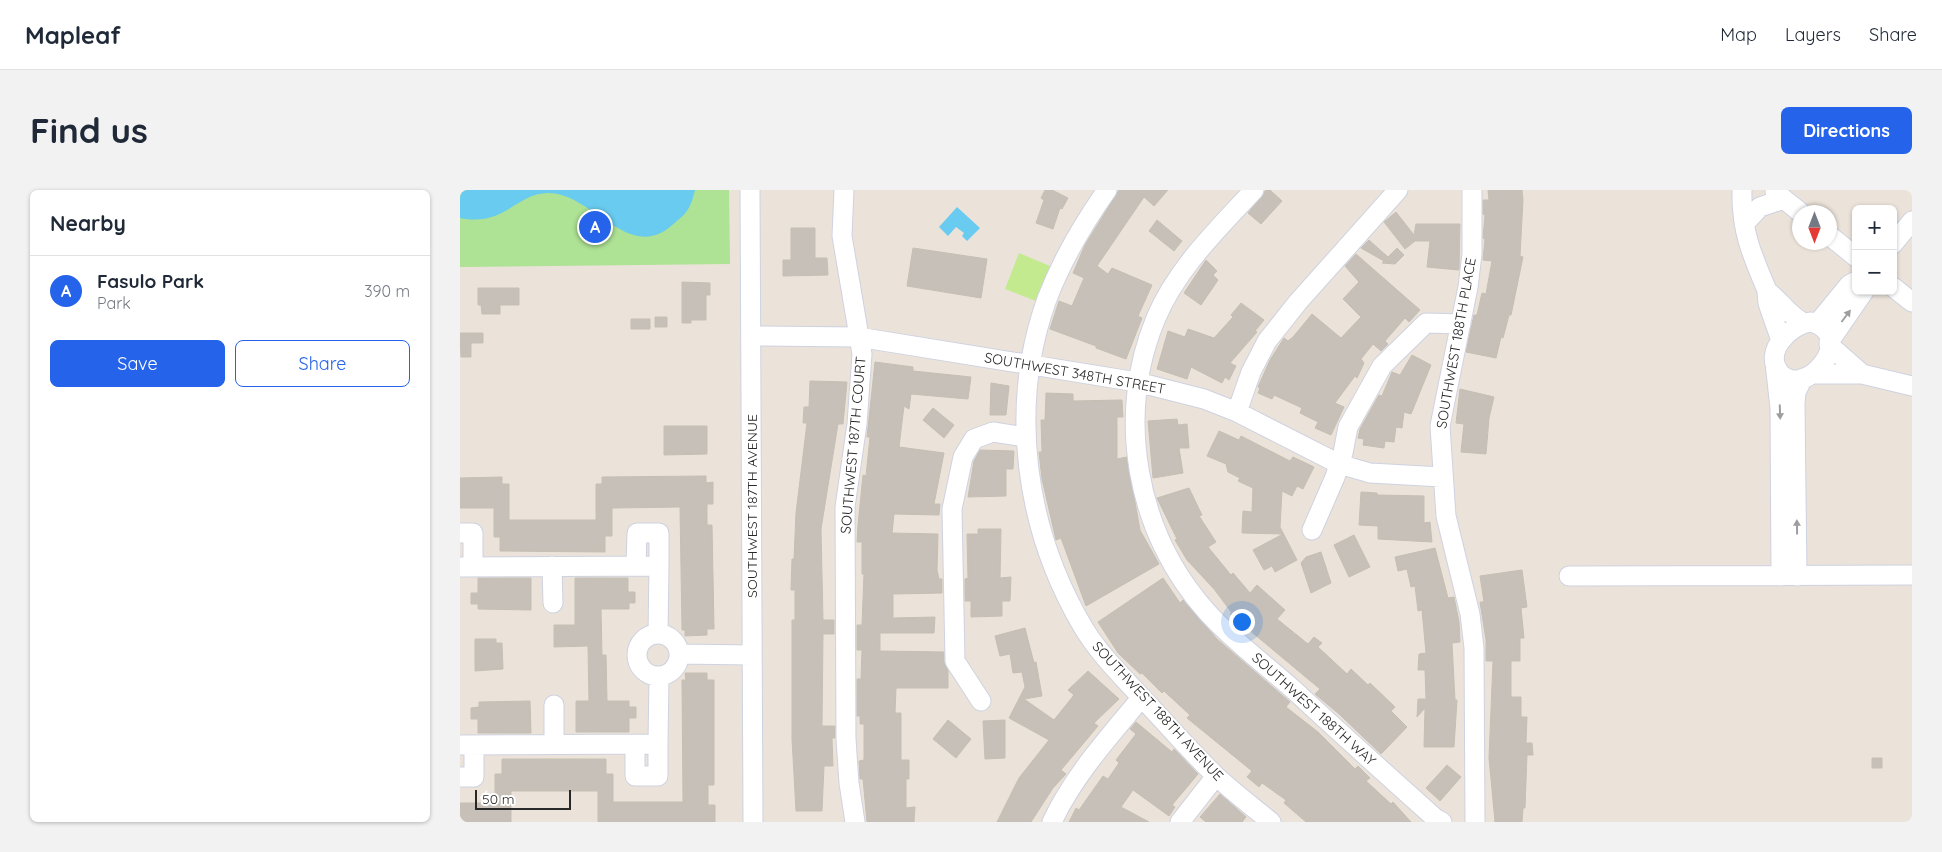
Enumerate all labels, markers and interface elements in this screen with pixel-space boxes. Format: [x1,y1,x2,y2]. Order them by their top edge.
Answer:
text: Mapleaf [25,20,121,50]
text: Map [1720,23,1757,46]
text: Layers [1785,23,1841,46]
text: Share [1869,23,1917,46]
button: Directions [1781,107,1912,154]
text: Find us [30,108,148,152]
north arrow [1792,205,1837,250]
map controls [1852,205,1897,295]
button: + [1852,205,1897,250]
pin: A [579,208,611,246]
text: Nearby [50,210,126,236]
button: − [1852,250,1897,295]
street label: SOUTHWEST 188TH PLACE [1432,256,1480,430]
text: Fasulo Park [97,269,204,293]
text: A [61,281,71,301]
text: 390 m [364,281,410,301]
text: Park [97,293,131,313]
one-way arrow [1841,309,1851,323]
button: Save [50,340,225,387]
button: Share [235,340,410,387]
street label: SOUTHWEST 348TH STREET [983,348,1167,398]
street label: SOUTHWEST 187TH COURT [836,356,870,534]
one-way arrow [1776,404,1784,420]
street label: SOUTHWEST 187TH AVENUE [743,414,761,598]
one-way arrow [1793,519,1801,535]
your location [1229,609,1255,635]
street label: SOUTHWEST 188TH AVENUE [1088,637,1228,785]
street label: SOUTHWEST 188TH WAY [1248,648,1380,770]
scale bar [475,787,571,810]
text: 50 m [482,790,515,808]

